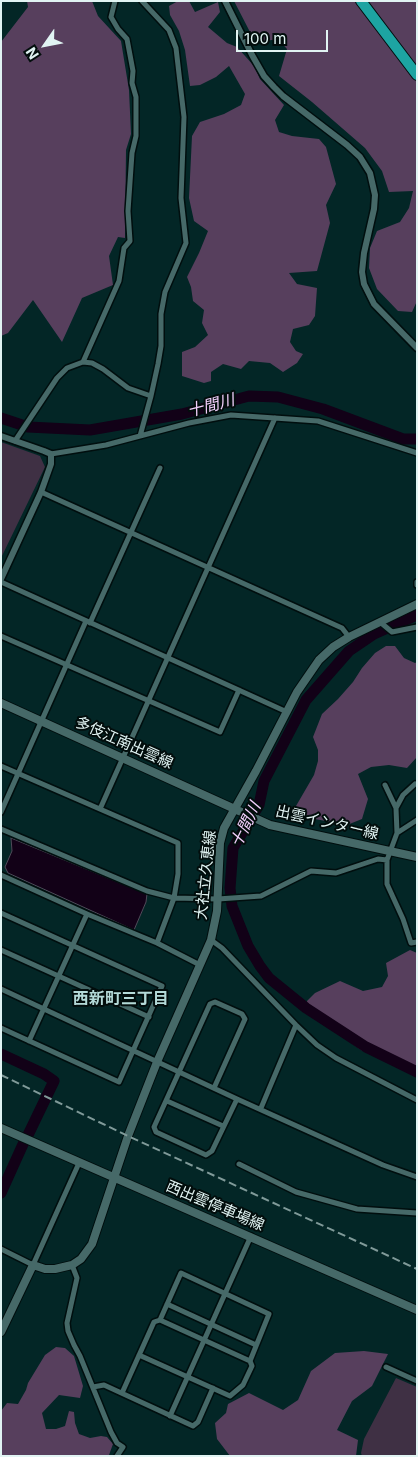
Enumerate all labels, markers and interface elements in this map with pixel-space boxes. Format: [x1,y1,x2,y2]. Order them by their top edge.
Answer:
north arrow [20,20,70,70]
scale bar [238,20,330,52]
text: 100 m [244,29,286,48]
text: N [22,44,42,63]
water label: 十間川 [185,391,237,421]
street label: 多伎江南出雲線 [72,713,176,773]
water label: 十間川 [227,799,265,851]
street label: 出雲インター線 [274,802,380,844]
street label: 大社立久恵線 [192,829,220,921]
district label: 西新町三丁目 [73,989,169,1009]
street label: 西出雲停車場線 [163,1177,267,1235]

